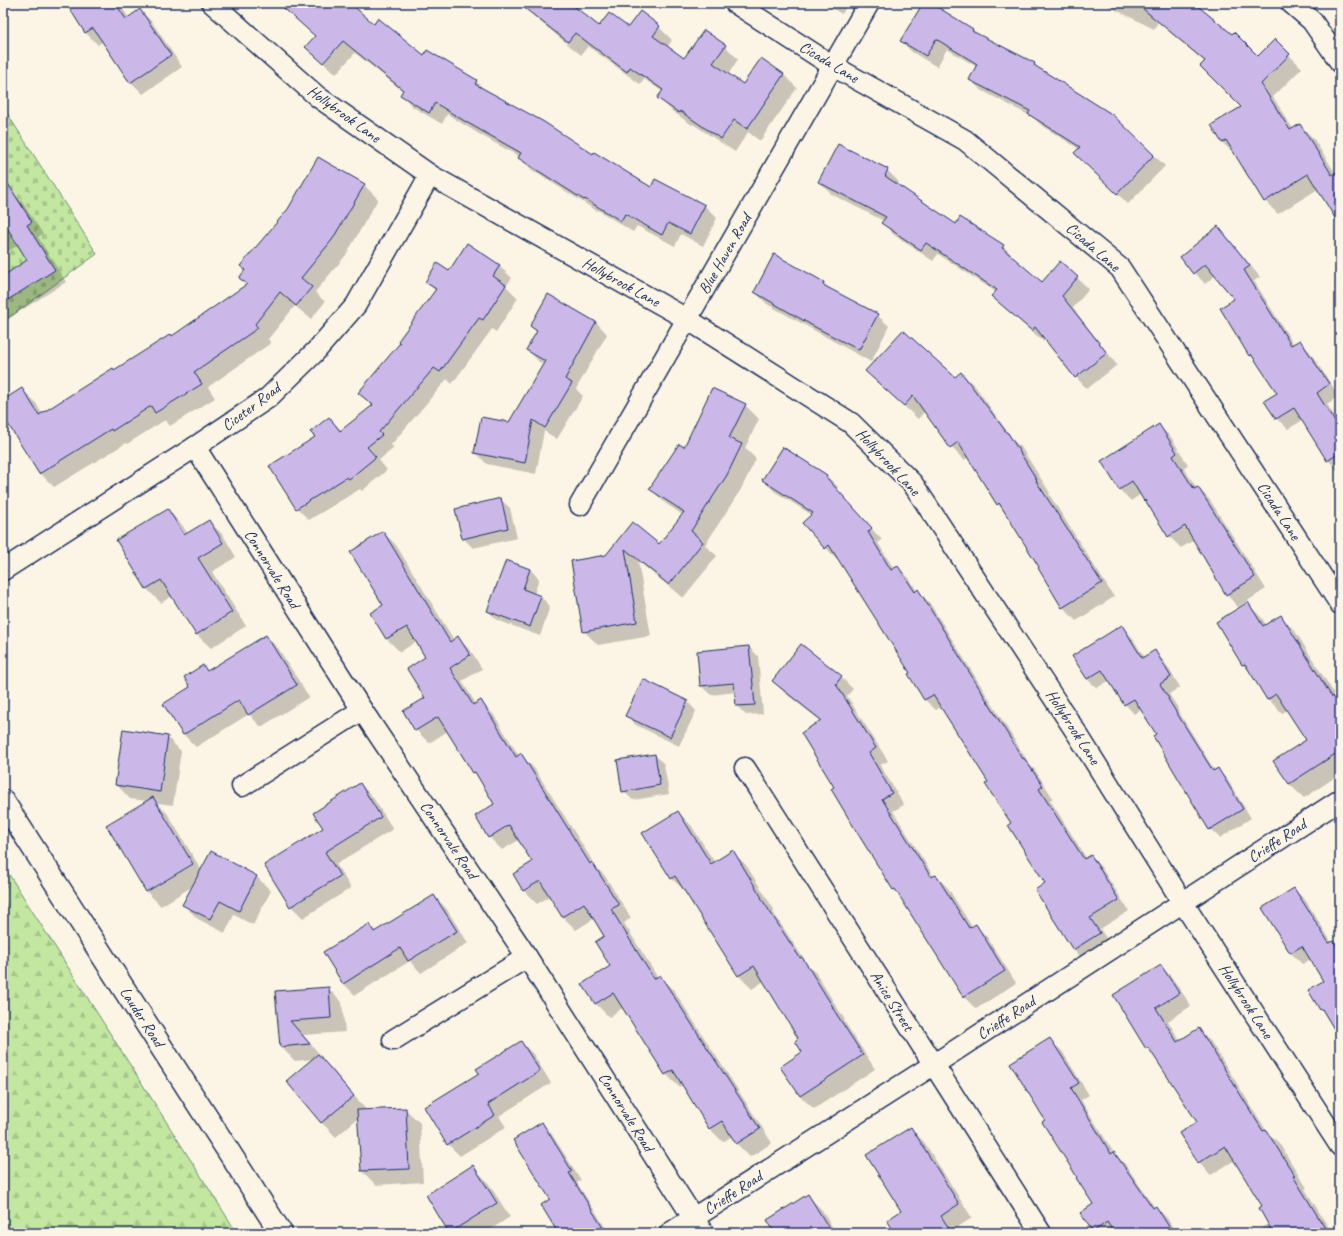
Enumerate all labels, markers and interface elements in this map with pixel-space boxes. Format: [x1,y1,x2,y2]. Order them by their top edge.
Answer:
street label: Cicada Lane [796,37,864,88]
street label: Hollybrook Lane [304,81,386,148]
street label: Blue Haven Road [694,208,757,298]
street label: Cicada Lane [1062,218,1126,277]
street label: Hollybrook Lane [579,253,665,312]
street label: Ciceter Road [218,377,286,436]
street label: Hollybrook Lane [852,424,926,501]
street label: Cicada Lane [1253,478,1306,545]
street label: Connorvale Road [240,526,306,615]
street label: Hollybrook Lane [1041,686,1106,770]
street label: Connorvale Road [416,797,484,885]
street label: Crieffe Road [1244,813,1312,867]
street label: Hollybrook Lane [1214,960,1279,1044]
street label: Anice Street [866,967,919,1036]
street label: Lauder Road [115,983,170,1053]
street label: Crieffe Road [973,990,1041,1044]
street label: Connorvale Road [594,1069,660,1158]
street label: Crieffe Road [700,1165,768,1219]

